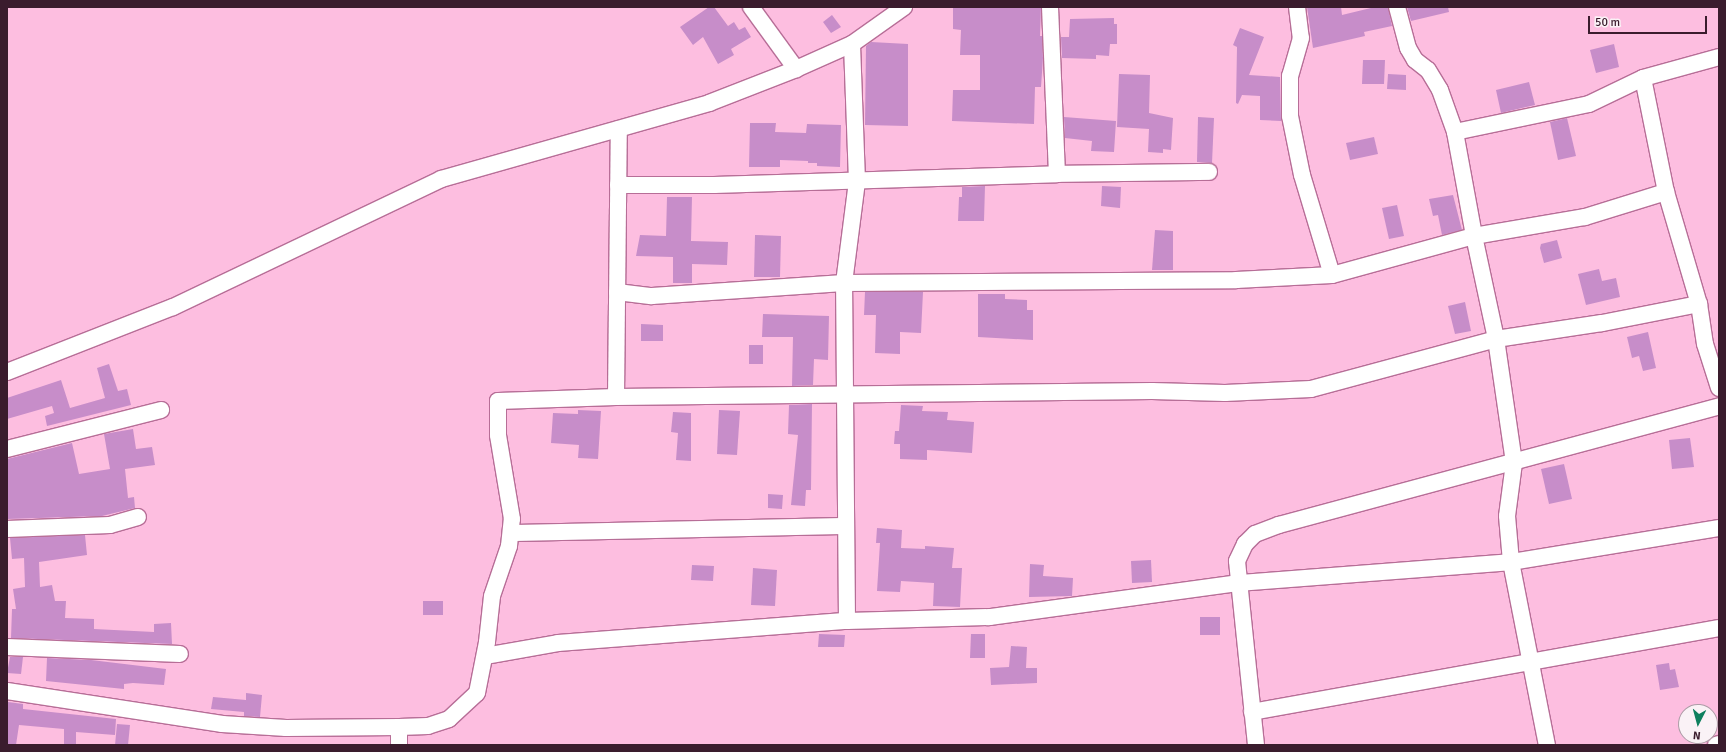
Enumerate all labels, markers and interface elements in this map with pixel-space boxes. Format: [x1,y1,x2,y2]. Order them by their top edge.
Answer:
scale bar [1590,8,1709,34]
text: 50 m [1595,15,1620,30]
north arrow [1678,704,1718,744]
text: N [1692,729,1701,742]

